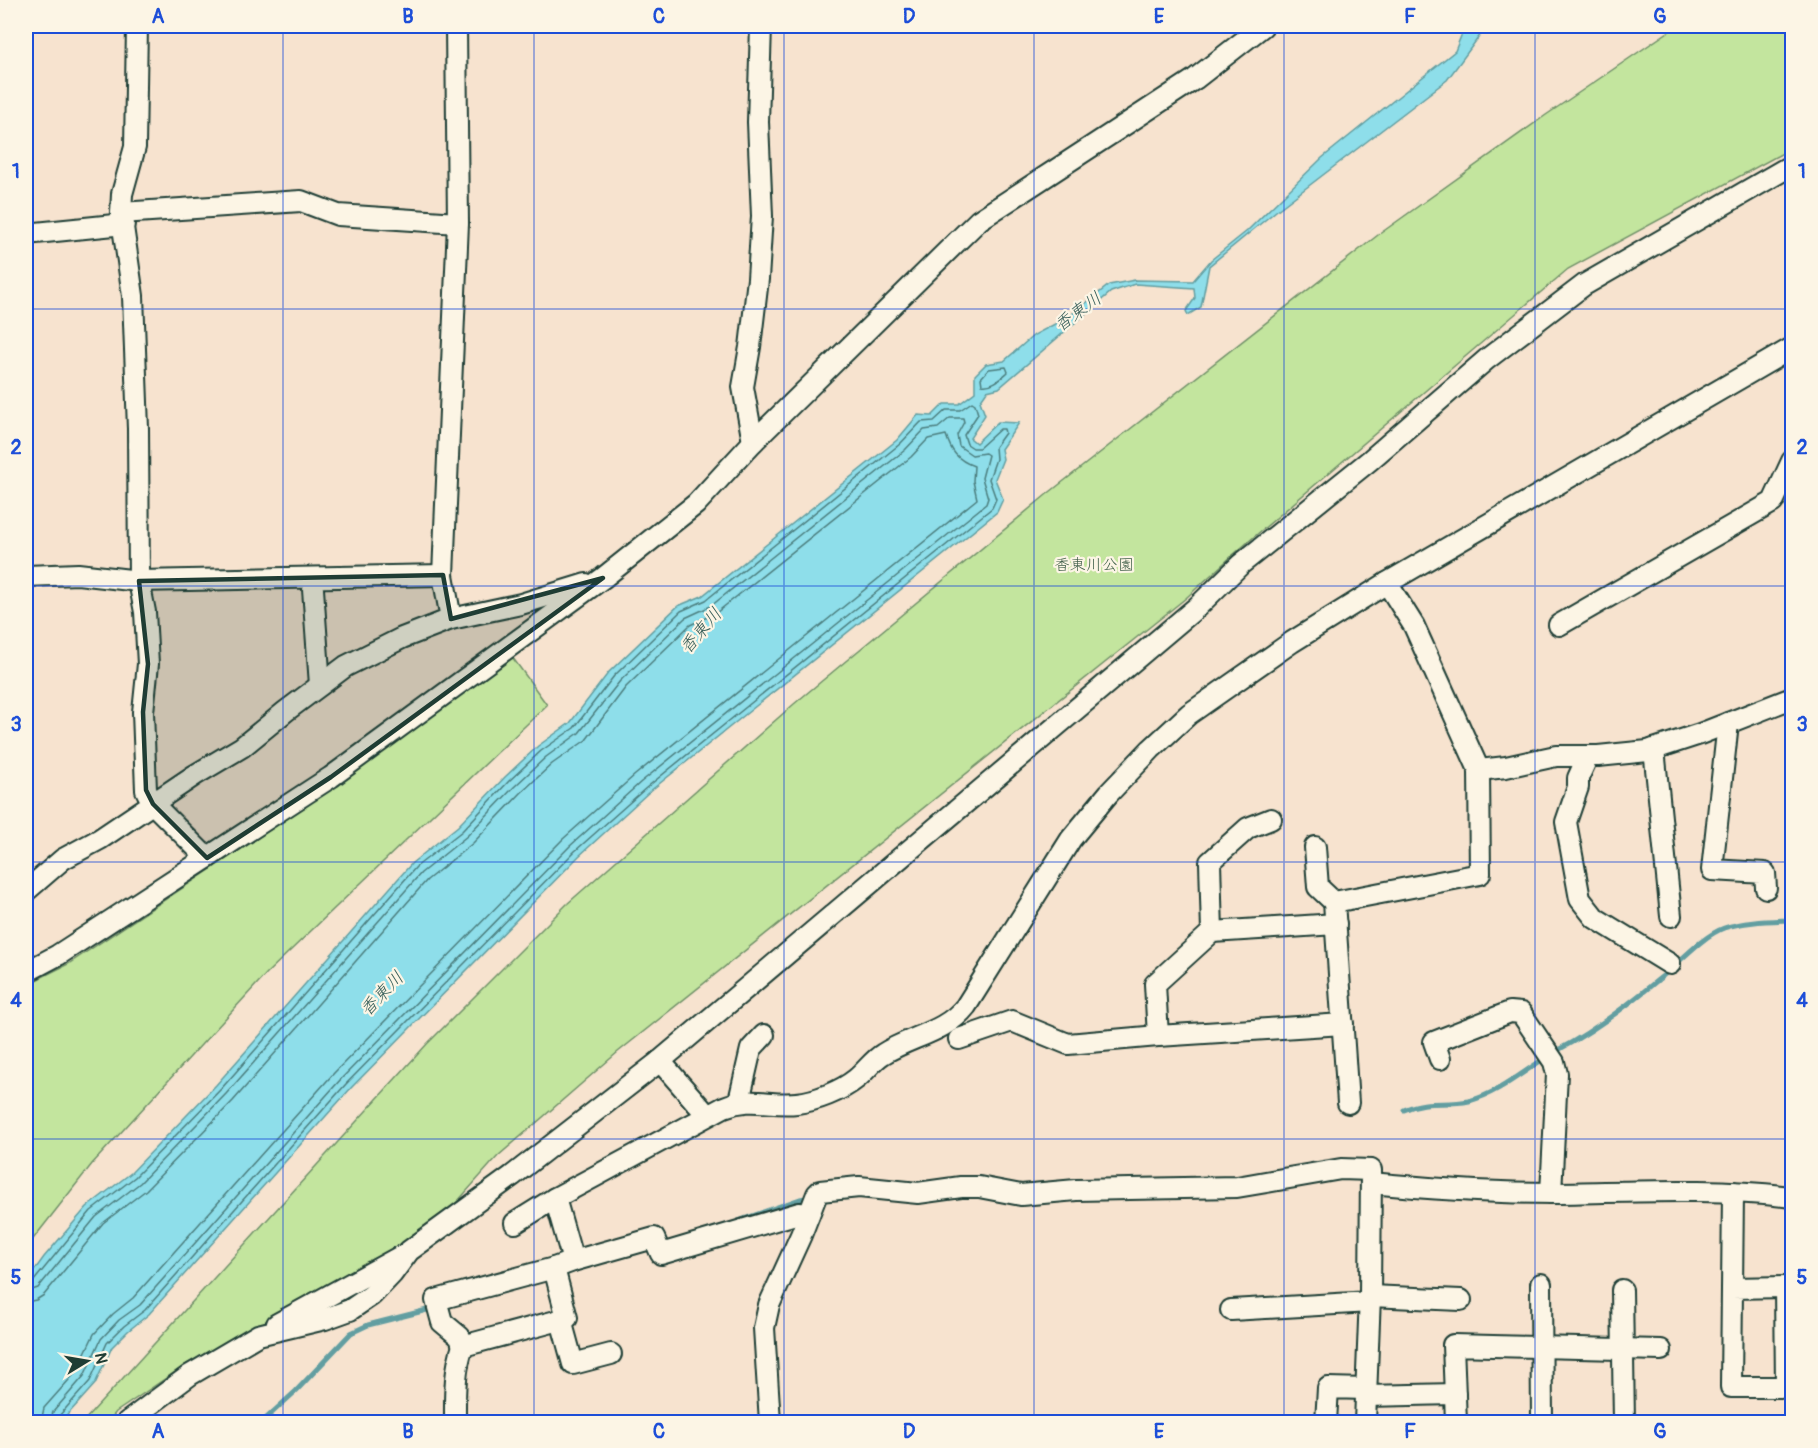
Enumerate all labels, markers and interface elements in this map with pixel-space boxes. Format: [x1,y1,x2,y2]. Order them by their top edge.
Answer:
text: A [152,4,165,29]
text: B [402,4,414,29]
text: C [653,4,665,29]
text: D [903,4,916,29]
text: E [1154,4,1165,29]
text: F [1404,4,1416,29]
text: G [1653,4,1667,29]
text: 1 [12,159,20,184]
text: 1 [1798,159,1806,184]
water label: 香東川 [1049,287,1107,337]
text: 2 [10,435,22,460]
text: 2 [1796,435,1808,460]
park label: 香東川公園 [1054,555,1134,575]
water label: 香東川 [675,603,727,659]
text: 3 [10,712,22,737]
text: 3 [1796,712,1808,737]
water label: 香東川 [355,967,409,1021]
text: 4 [10,988,22,1013]
text: 4 [1796,988,1808,1013]
text: 5 [11,1265,22,1290]
text: 5 [1797,1265,1808,1290]
north arrow [57,1331,117,1391]
text: N [90,1351,112,1366]
text: A [152,1419,165,1444]
text: B [402,1419,414,1444]
text: C [653,1419,665,1444]
text: D [903,1419,916,1444]
text: E [1154,1419,1165,1444]
text: F [1404,1419,1416,1444]
text: G [1653,1419,1667,1444]

